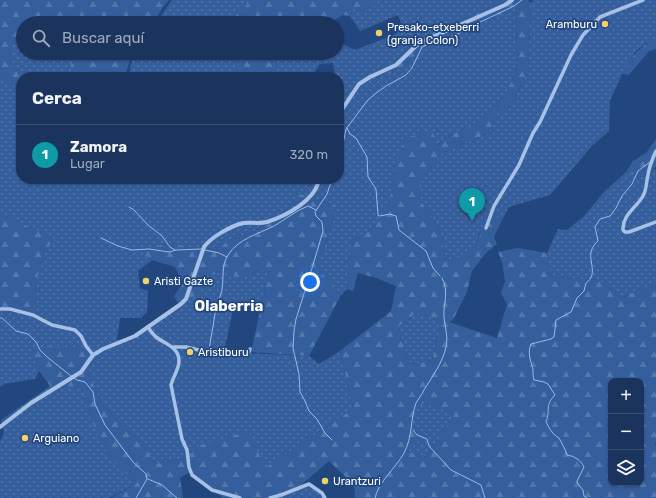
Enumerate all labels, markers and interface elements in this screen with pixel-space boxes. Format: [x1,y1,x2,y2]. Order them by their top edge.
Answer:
search box [16,16,344,60]
place label: Aramburu [546,18,597,31]
marker: Aramburu [600,19,610,29]
place label: Presako-etxeberri (granja Colon) [387,21,479,47]
icon: search [30,27,52,49]
marker: Presako-etxeberri (granja Colon) [374,28,384,38]
text: Buscar aquí [62,29,144,47]
text: Cerca [32,88,82,108]
text: Zamora [70,138,127,156]
text: 1 [42,147,48,162]
text: 320 m [290,147,328,162]
text: Lugar [70,156,105,171]
pin: 1 [459,188,485,221]
your location [300,272,320,292]
place label: Aristi Gazte [154,275,213,288]
marker: Aristi Gazte [141,276,151,286]
district label: Olaberria [195,297,264,315]
place label: Aristiburu [198,346,249,359]
marker: Aristiburu [185,347,195,357]
map controls [608,378,644,486]
button: + [608,378,644,414]
button: − [608,414,644,450]
place label: Arguiano [33,432,79,445]
marker: Arguiano [20,433,30,443]
button: layers [608,450,644,486]
place label: Urantzuri [333,475,381,488]
marker: Urantzuri [320,476,330,486]

